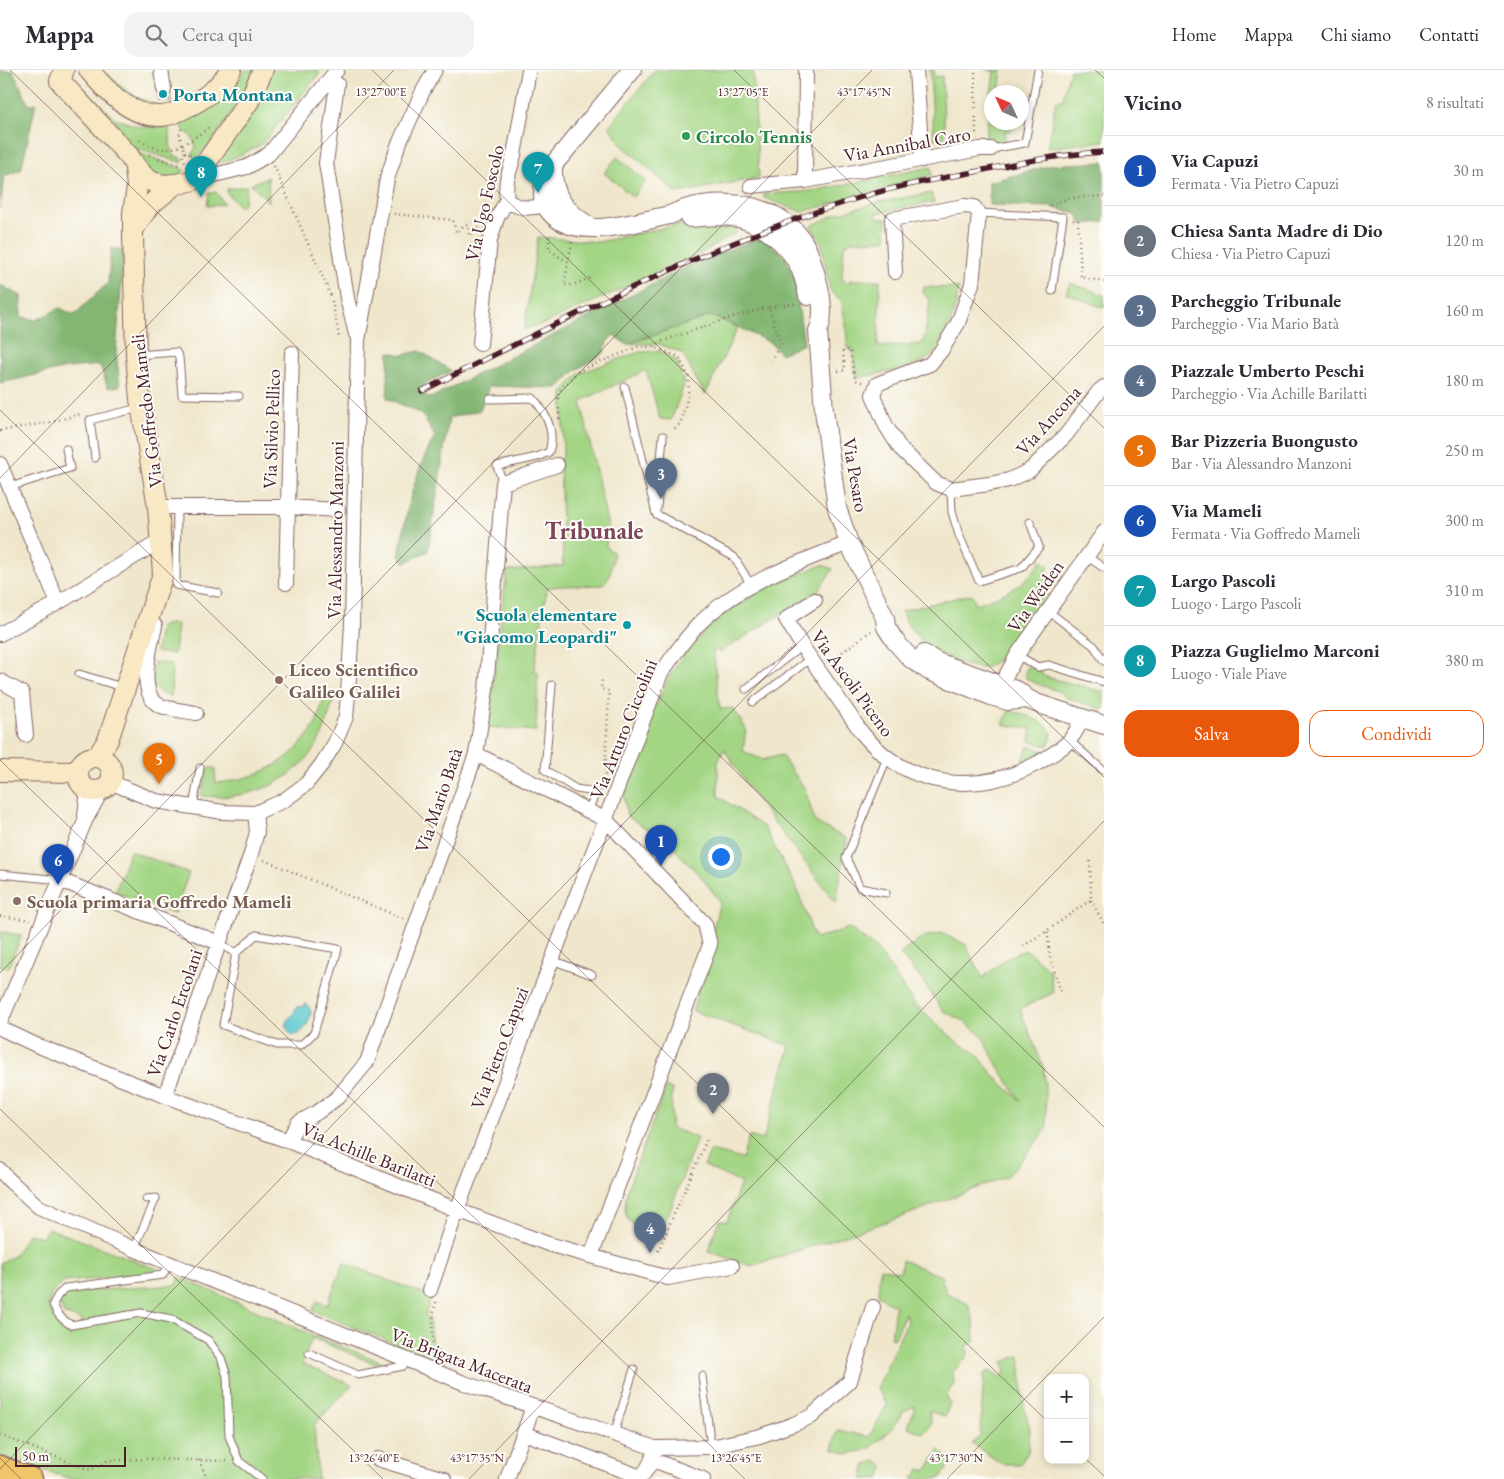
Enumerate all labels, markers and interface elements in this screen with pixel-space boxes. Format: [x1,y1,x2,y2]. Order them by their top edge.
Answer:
search box [124,12,474,57]
text: Mappa [25,19,94,50]
icon: search [142,21,170,49]
text: Cerca qui [182,22,253,47]
text: Home [1172,23,1216,46]
text: Mappa [1244,23,1293,46]
text: Chi siamo [1321,23,1391,46]
text: Contatti [1419,23,1479,46]
place label: Porta Montana [173,82,294,107]
text: 13°27'00"E [355,84,407,100]
text: 13°27'05"E [717,84,769,100]
text: 43°17'45"N [837,84,891,100]
north arrow [984,85,1029,130]
marker: Porta Montana [157,88,169,100]
text: Vicino [1124,89,1182,116]
text: 8 risultati [1426,92,1484,113]
street label: Via Annibal Caro [842,121,973,168]
place label: Circolo Tennis [696,124,812,149]
marker: Circolo Tennis [680,130,692,142]
street label: Via Ugo Foscolo [459,142,510,264]
text: Via Capuzi [1171,148,1259,173]
pin: 7 [522,152,554,193]
pin: 8 [185,156,217,197]
text: 1 [1136,160,1144,181]
text: 30 m [1453,160,1484,181]
text: Fermata · Via Pietro Capuzi [1171,173,1339,194]
text: Chiesa Santa Madre di Dio [1171,218,1383,243]
text: 2 [1136,230,1144,251]
text: 120 m [1445,230,1484,251]
text: Chiesa · Via Pietro Capuzi [1171,243,1331,264]
text: Parcheggio Tribunale [1171,288,1341,313]
text: 3 [1136,300,1144,321]
text: 160 m [1445,300,1484,321]
text: Parcheggio · Via Mario Batà [1171,313,1339,334]
street label: Via Goffredo Mameli [125,332,168,489]
text: Piazzale Umberto Peschi [1171,358,1364,383]
street label: Via Silvio Pellico [257,369,286,489]
text: 4 [1136,370,1144,391]
text: 180 m [1445,370,1484,391]
street label: Via Ancona [1010,380,1087,461]
text: Parcheggio · Via Achille Barilatti [1171,383,1367,404]
text: Bar Pizzeria Buongusto [1171,428,1358,453]
street label: Via Pesaro [837,436,874,514]
street label: Via Alessandro Manzoni [321,440,350,619]
text: 5 [1136,440,1144,461]
text: 250 m [1445,440,1484,461]
text: Bar · Via Alessandro Manzoni [1171,453,1352,474]
pin: 3 [645,458,677,499]
text: Via Mameli [1171,498,1262,523]
text: 6 [1136,510,1144,531]
text: 300 m [1445,510,1484,531]
district label: Tribunale [544,515,644,546]
text: Fermata · Via Goffredo Mameli [1171,523,1360,544]
street label: Via Weiden [1001,555,1069,637]
text: Largo Pascoli [1171,568,1276,593]
text: 7 [1136,580,1144,601]
text: 310 m [1445,580,1484,601]
text: Luogo · Largo Pascoli [1171,593,1302,614]
place label: Scuola elementare "Giacomo Leopardi" [456,602,617,649]
marker: Scuola elementare "Giacomo Leopardi" [621,619,633,631]
street label: Via Ascoli Piceno [805,625,900,742]
text: Piazza Guglielmo Marconi [1171,638,1380,663]
text: 8 [1136,650,1144,671]
text: 380 m [1445,650,1484,671]
street label: Via Arturo Ciccolini [584,655,663,803]
place label: Liceo Scientifico Galileo Galilei [289,657,419,704]
text: Luogo · Viale Piave [1171,663,1287,684]
marker: Liceo Scientifico Galileo Galilei [273,674,285,686]
button: Salva [1124,710,1299,757]
button: Condividi [1309,710,1484,757]
pin: 5 [143,743,175,784]
street label: Via Mario Batà [409,744,468,856]
pin: 1 [645,825,677,866]
pin: 6 [42,844,74,885]
your location [708,844,734,870]
place label: Scuola primaria Goffredo Mameli [27,889,292,914]
marker: Scuola primaria Goffredo Mameli [11,895,23,907]
street label: Via Carlo Ercolani [141,945,208,1081]
street label: Via Pietro Capuzi [465,983,534,1113]
pin: 2 [697,1073,729,1114]
street label: Via Achille Barilatti [298,1116,440,1193]
pin: 4 [634,1212,666,1253]
street label: Via Brigata Macerata [387,1322,537,1399]
map controls [1044,1374,1089,1464]
button: + [1044,1374,1089,1419]
button: − [1044,1419,1089,1464]
scale bar [15,1444,126,1467]
text: 50 m [22,1447,49,1465]
text: 13°26'40"E [348,1450,400,1466]
text: 43°17'35"N [450,1450,504,1466]
text: 13°26'45"E [710,1450,762,1466]
text: 43°17'30"N [929,1450,983,1466]

